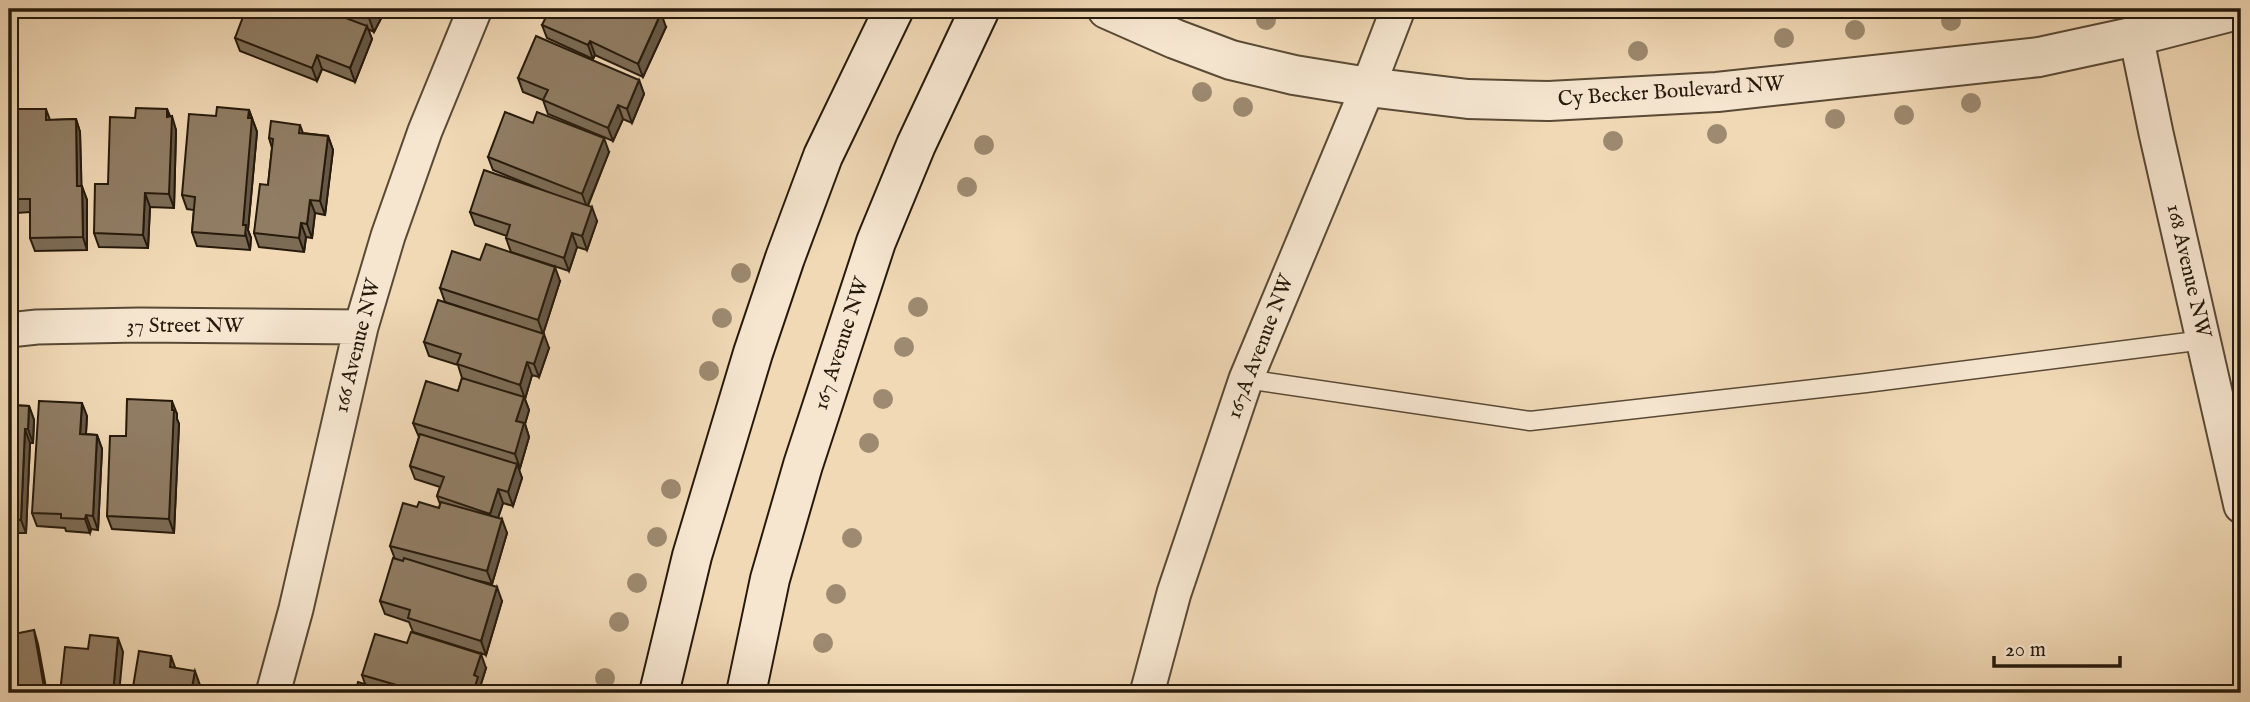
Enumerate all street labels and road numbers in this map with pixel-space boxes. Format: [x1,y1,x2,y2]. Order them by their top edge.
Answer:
street label: Cy Becker Boulevard NW [1557,71,1786,113]
street label: 168 Avenue NW [2159,201,2217,341]
street label: 167A Avenue NW [1221,270,1301,423]
street label: 167 Avenue NW [808,273,876,414]
street label: 166 Avenue NW [328,275,388,416]
street label: 37 Street NW [126,313,245,340]

